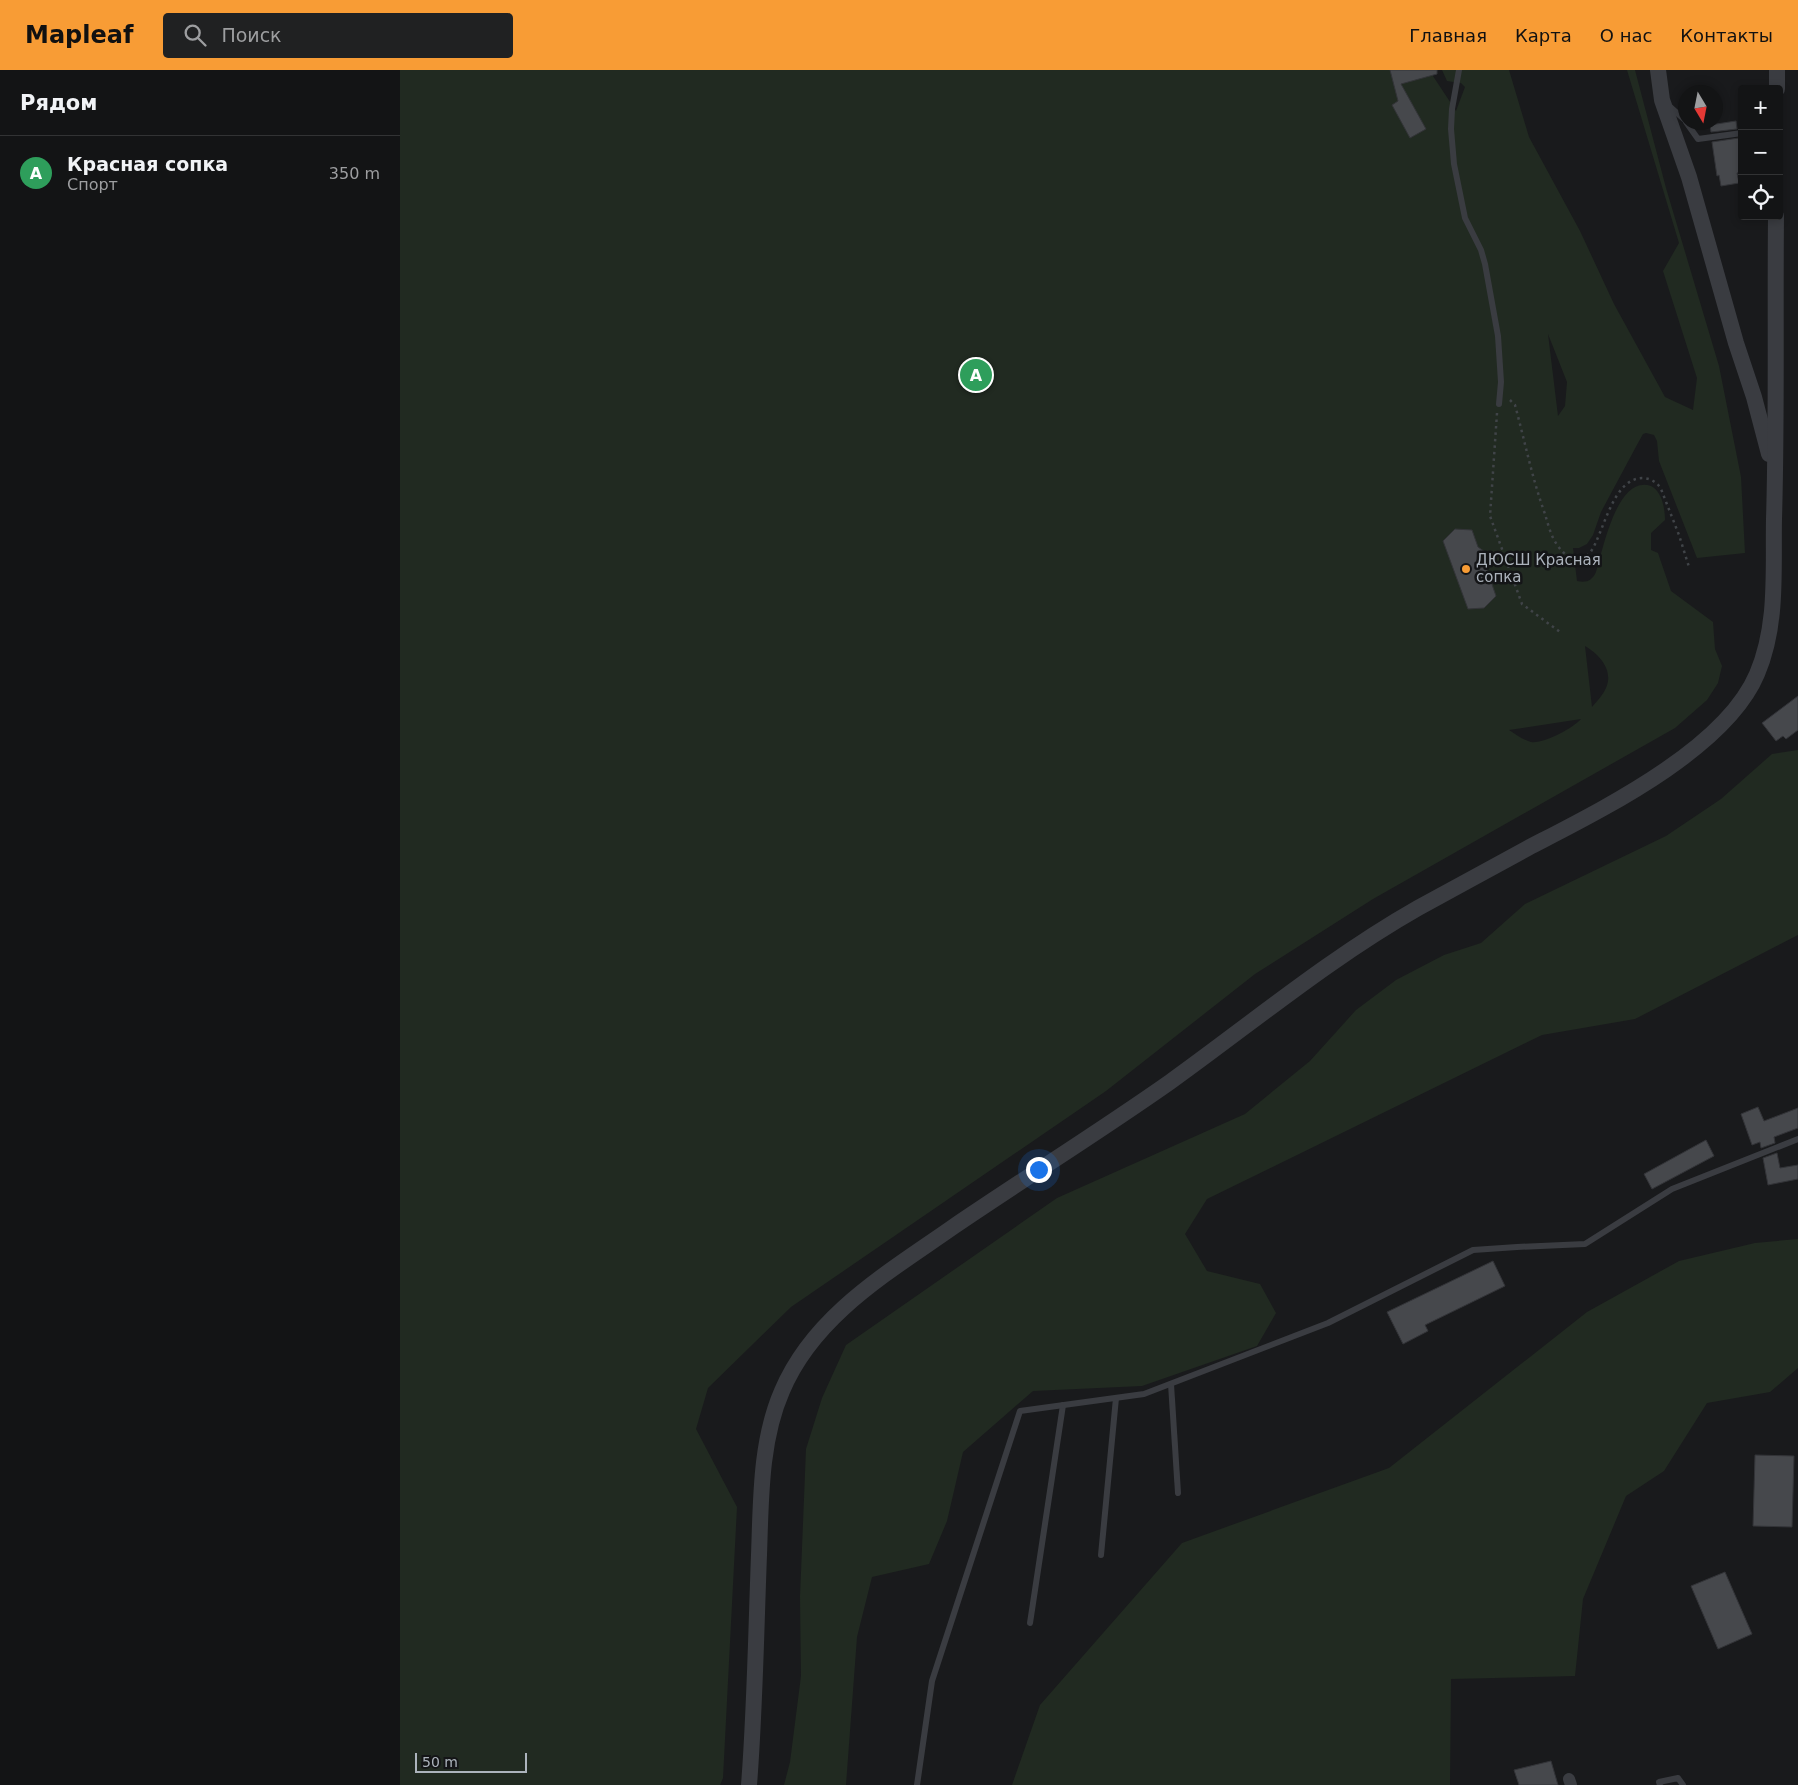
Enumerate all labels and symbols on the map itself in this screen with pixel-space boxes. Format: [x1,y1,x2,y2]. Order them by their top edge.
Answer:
north arrow [1678,85,1723,130]
pin: A [960,356,992,394]
place label: ДЮСШ Красная сопка [1476,551,1601,586]
marker: ДЮСШ Красная сопка [1460,563,1472,575]
your location [1026,1157,1052,1183]
scale bar [415,1750,528,1773]

